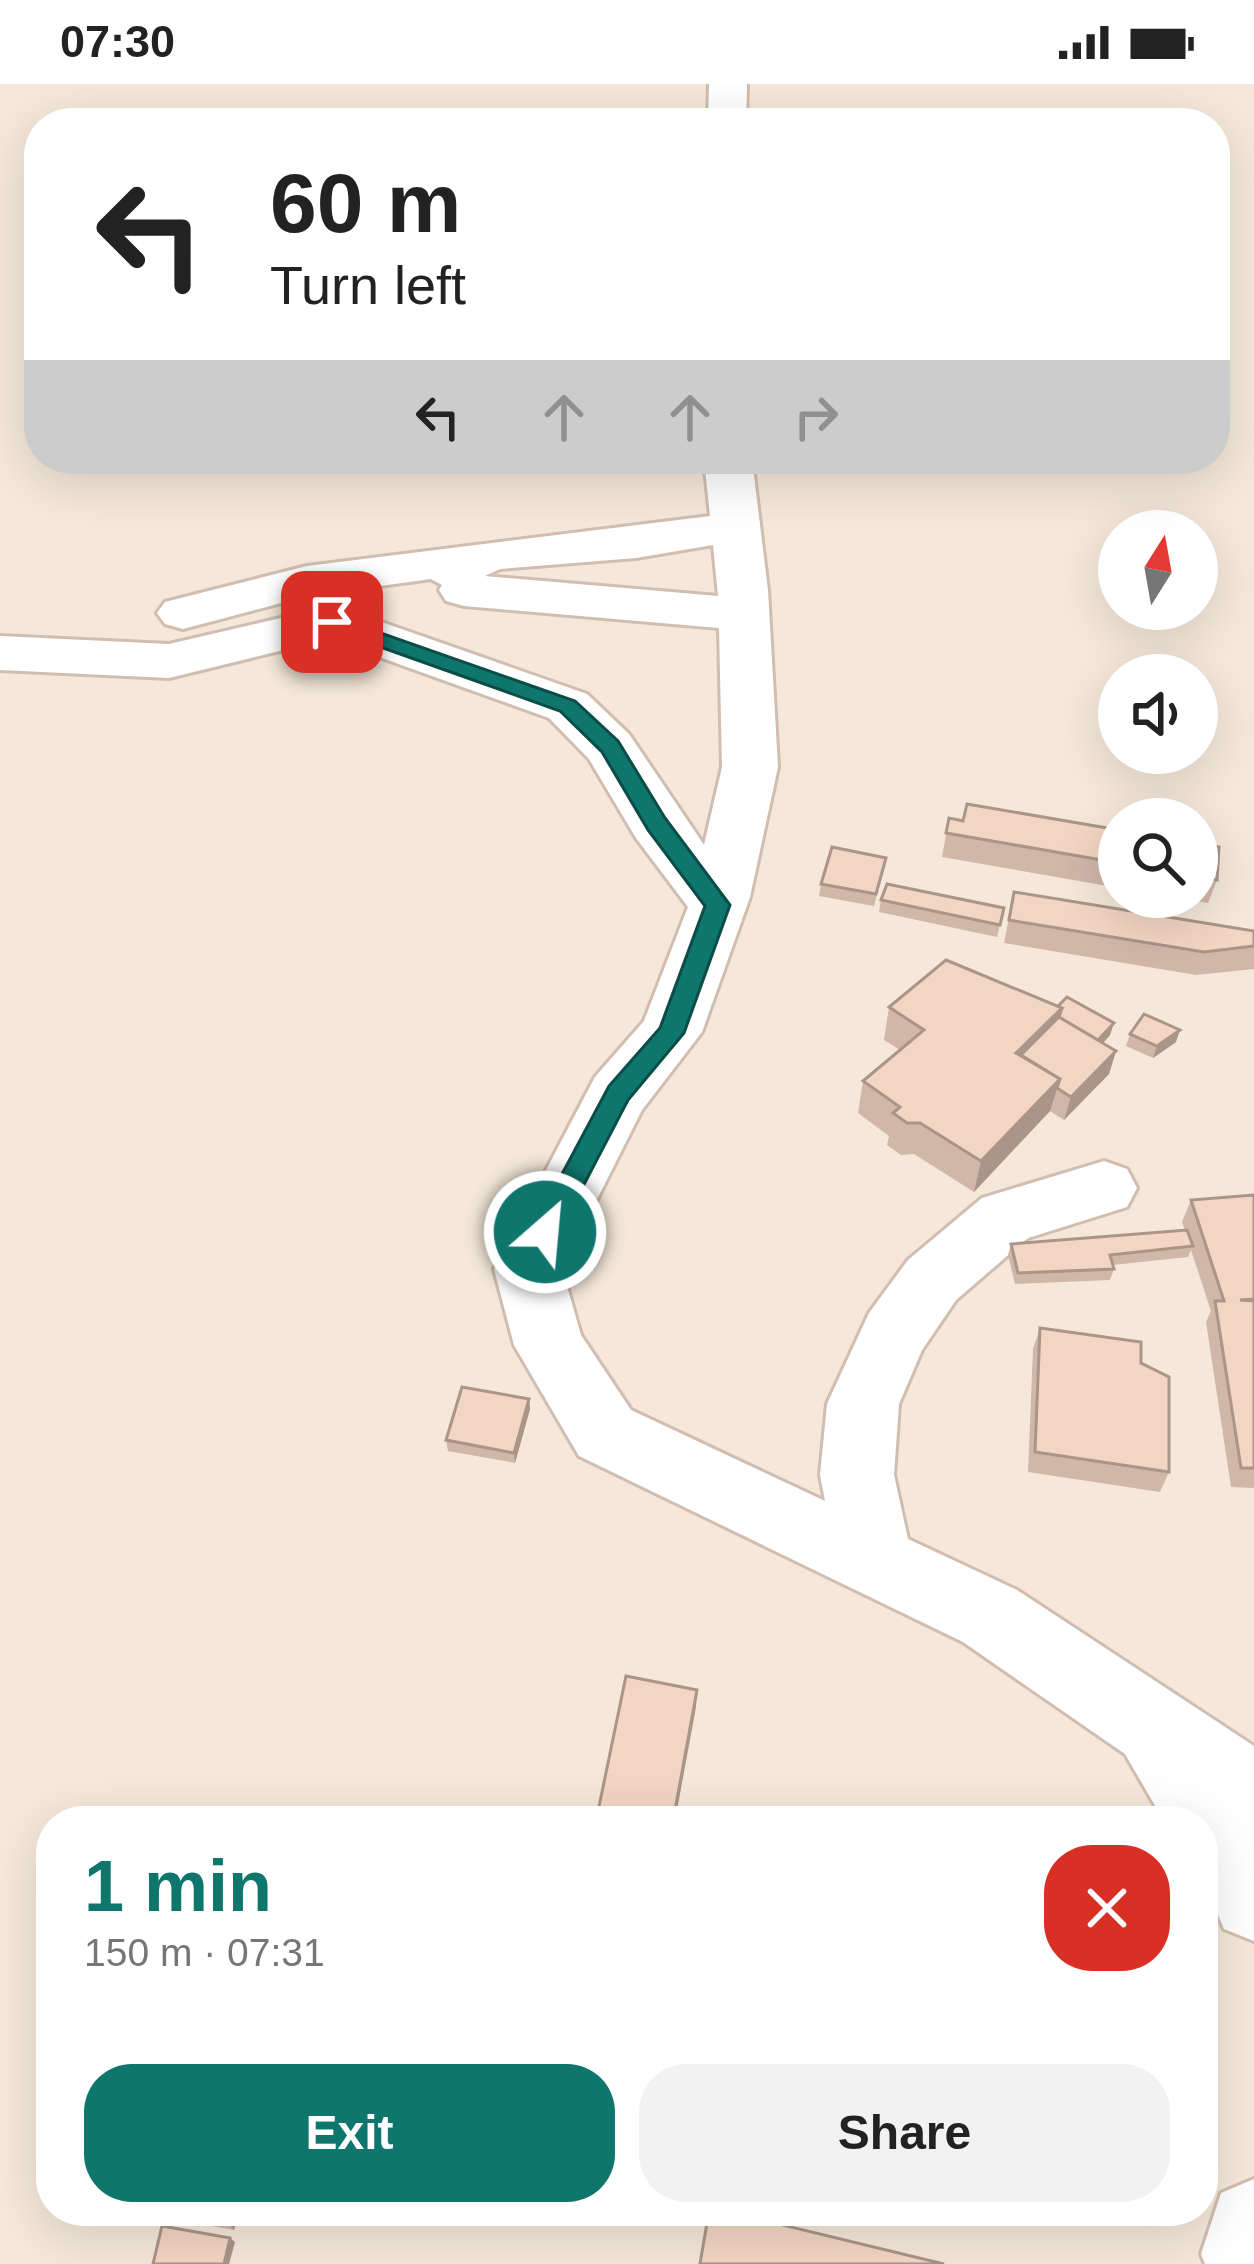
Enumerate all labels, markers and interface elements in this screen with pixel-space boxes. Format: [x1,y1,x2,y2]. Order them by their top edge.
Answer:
text: 07:30 [60,16,175,67]
icon: left [72,156,228,312]
text: 60 m [270,156,461,250]
text: Turn left [270,255,466,315]
icon: left [405,384,471,450]
icon: ahead [531,384,597,450]
icon: ahead [657,384,723,450]
icon: right [783,384,849,450]
north arrow [1098,510,1218,630]
map controls [1098,510,1218,918]
pin [281,571,383,673]
icon: arrive [299,589,365,655]
button: sound [1098,654,1218,774]
button: search [1098,798,1218,918]
position arrow [482,1169,608,1295]
button: close [1044,1845,1170,1971]
text: 1 min [84,1846,272,1926]
text: 150 m · 07:31 [84,1931,325,1974]
button: Exit [84,2064,615,2202]
button: Share [639,2064,1170,2202]

